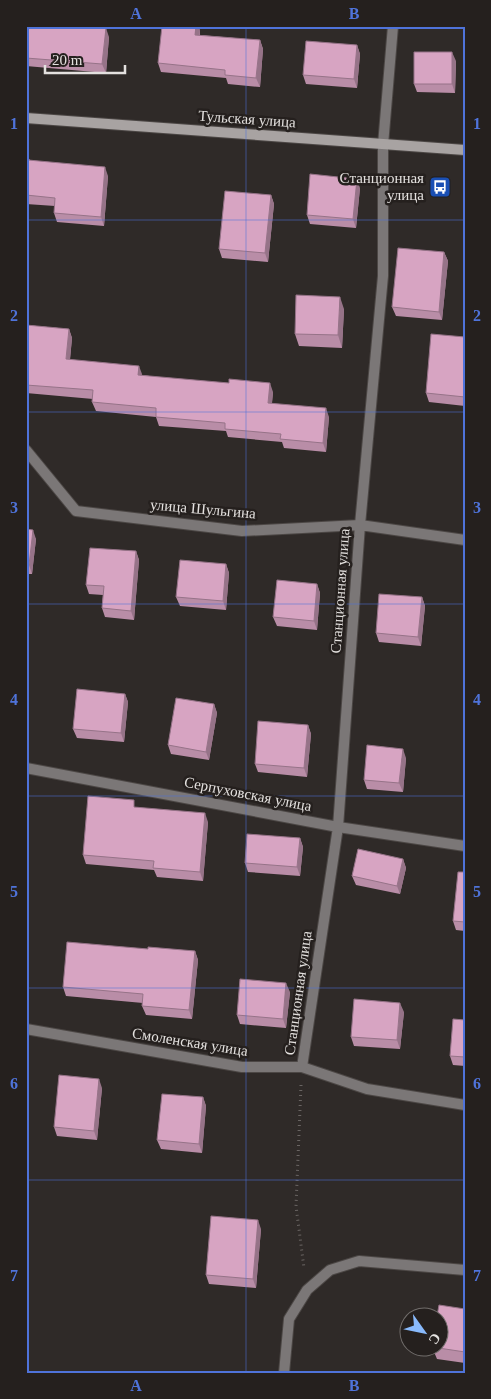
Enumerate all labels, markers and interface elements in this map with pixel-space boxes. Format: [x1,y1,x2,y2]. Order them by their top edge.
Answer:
text: A [130,5,142,22]
text: B [349,5,360,22]
scale bar [45,42,125,74]
text: 20 m [52,52,83,68]
street label: Тульская улица [198,108,297,130]
text: 1 [10,115,18,132]
text: 1 [473,115,481,132]
place label: Станционная улица [340,170,424,203]
bus stop icon: Станционная улица [428,175,452,199]
text: 2 [10,307,18,324]
text: 2 [473,307,481,324]
street label: улица Шульгина [150,496,257,522]
text: 3 [10,499,18,516]
text: 3 [473,499,481,516]
street label: Станционная улица [328,528,352,654]
text: 4 [10,691,18,708]
text: 4 [473,691,481,708]
street label: Серпуховская улица [183,774,313,814]
text: 5 [10,883,18,900]
text: 5 [473,883,481,900]
street label: Станционная улица [281,930,315,1056]
street label: Смоленская улица [131,1025,249,1059]
text: 6 [10,1075,18,1092]
text: 6 [473,1075,481,1092]
text: 7 [10,1267,18,1284]
text: 7 [473,1267,481,1284]
north arrow [398,1306,448,1356]
text: С [425,1330,444,1347]
text: A [130,1377,142,1394]
text: B [349,1377,360,1394]

